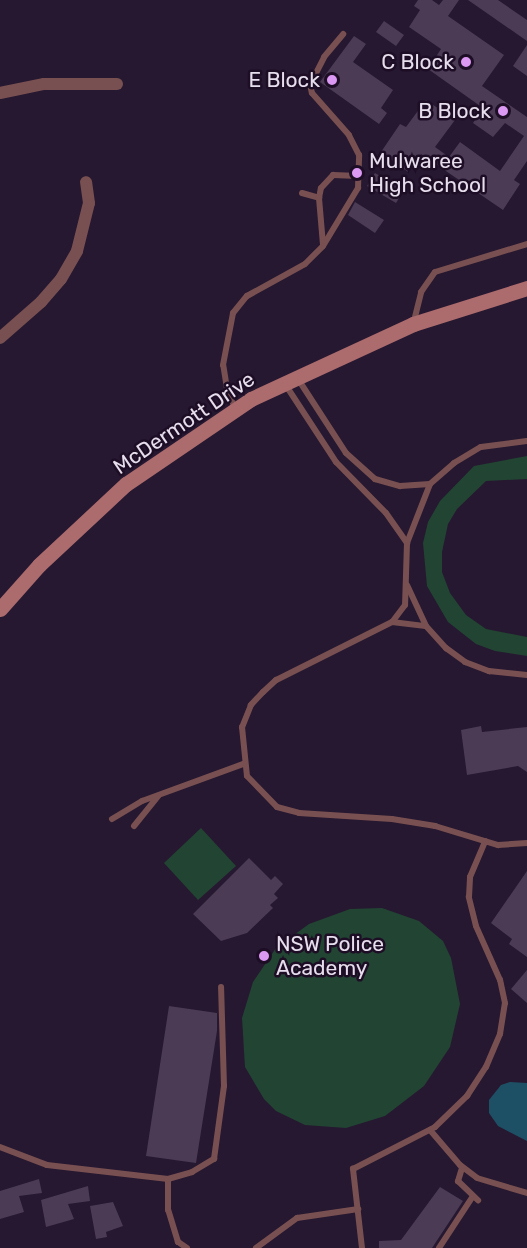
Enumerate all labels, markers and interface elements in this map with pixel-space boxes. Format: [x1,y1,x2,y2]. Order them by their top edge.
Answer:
place label: C Block [381,49,454,75]
marker: C Block [459,55,473,69]
place label: E Block [249,67,320,93]
marker: E Block [325,73,339,87]
place label: B Block [418,98,491,124]
marker: B Block [496,104,510,118]
place label: Mulwaree High School [369,148,486,198]
marker: Mulwaree High School [350,166,364,180]
street label: McDermott Drive [108,366,260,480]
place label: NSW Police Academy [276,931,384,981]
marker: NSW Police Academy [257,949,271,963]

